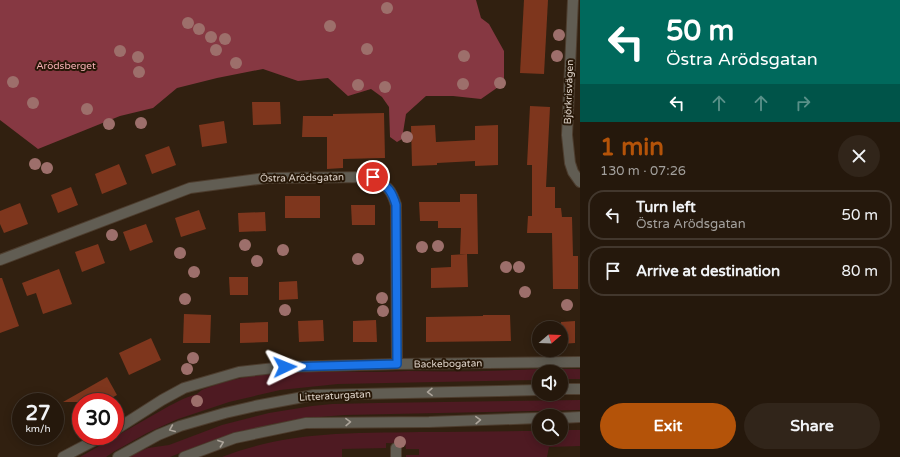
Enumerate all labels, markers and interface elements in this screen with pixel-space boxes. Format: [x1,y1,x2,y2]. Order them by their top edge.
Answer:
text: 50 m [666,14,734,48]
icon: left [600,16,652,68]
text: Östra Arödsgatan [666,48,818,70]
street label: Björkrisvägen [562,59,576,125]
park label: Arödsberget [36,60,96,72]
icon: left [666,92,688,114]
icon: ahead [708,92,730,114]
icon: ahead [750,92,772,114]
icon: right [792,92,814,114]
text: 1 min [600,133,664,162]
button: close [838,135,880,177]
pin [356,160,390,194]
text: 130 m · 07:26 [600,163,686,179]
icon: arrive [362,166,384,188]
street label: Östra Arödsgatan [260,171,344,185]
text: Turn left [636,198,696,216]
icon: left [602,204,624,226]
text: 50 m [841,206,878,224]
text: Östra Arödsgatan [636,216,746,232]
icon: arrive [602,260,624,282]
text: Arrive at destination [636,262,780,280]
text: 80 m [841,262,878,280]
north arrow [532,321,568,357]
map controls [532,321,568,445]
position arrow [264,346,306,388]
street label: Backebogatan [414,357,482,371]
button: sound [532,365,568,401]
street label: Litteraturgatan [299,388,371,404]
one-way arrow [427,388,433,396]
speed limit sign: 30 [72,393,124,445]
text: 27 [25,402,51,426]
button: Exit [600,403,736,449]
button: Share [744,403,880,449]
button: search [532,409,568,445]
one-way arrow [475,416,481,424]
one-way arrow [345,418,351,426]
text: km/h [25,423,51,435]
one-way arrow [168,425,175,433]
one-way arrow [217,440,224,448]

